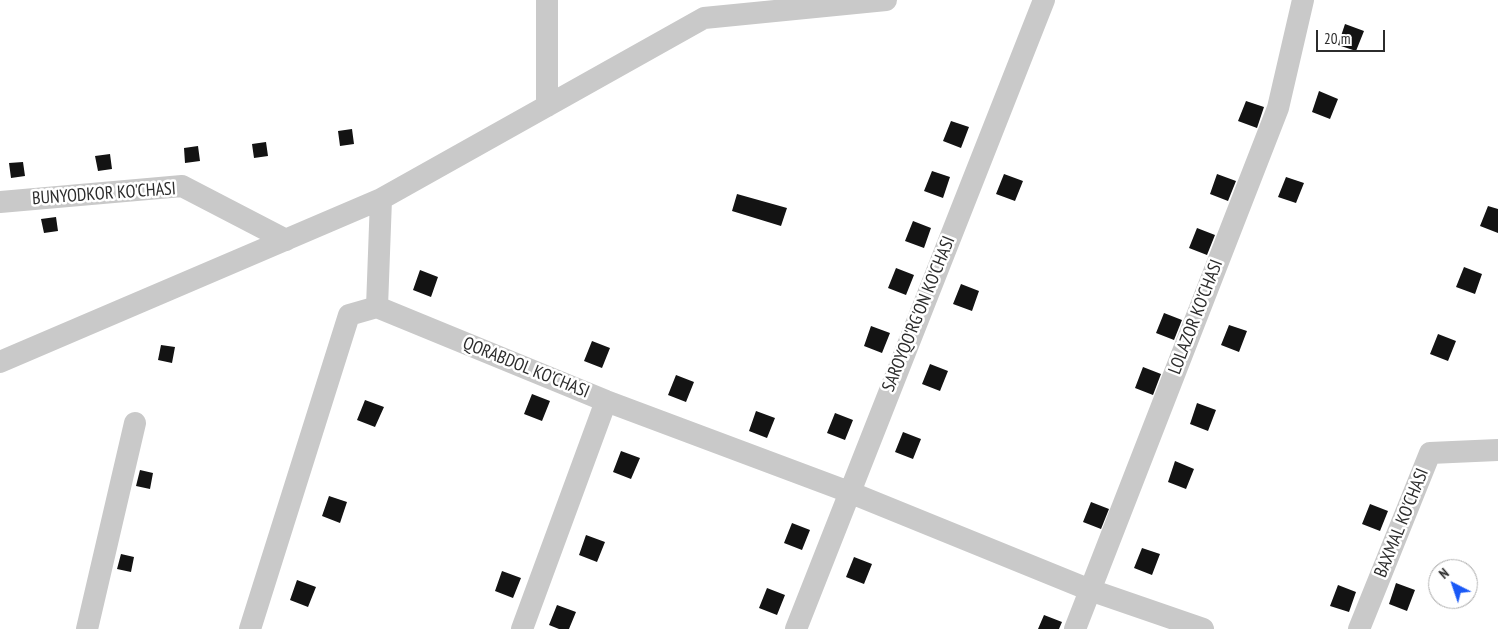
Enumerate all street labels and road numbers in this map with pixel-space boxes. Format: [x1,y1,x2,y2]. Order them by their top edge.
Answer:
street label: BUNYODKOR KO'CHASI [31,178,177,210]
street label: SAROYQO'RG'ON KO'CHASI [878,233,960,395]
street label: LOLAZOR KO'CHASI [1164,257,1228,377]
street label: QORABDOL KO'CHASI [460,333,592,403]
street label: BAXMAL KO'CHASI [1370,465,1434,581]

